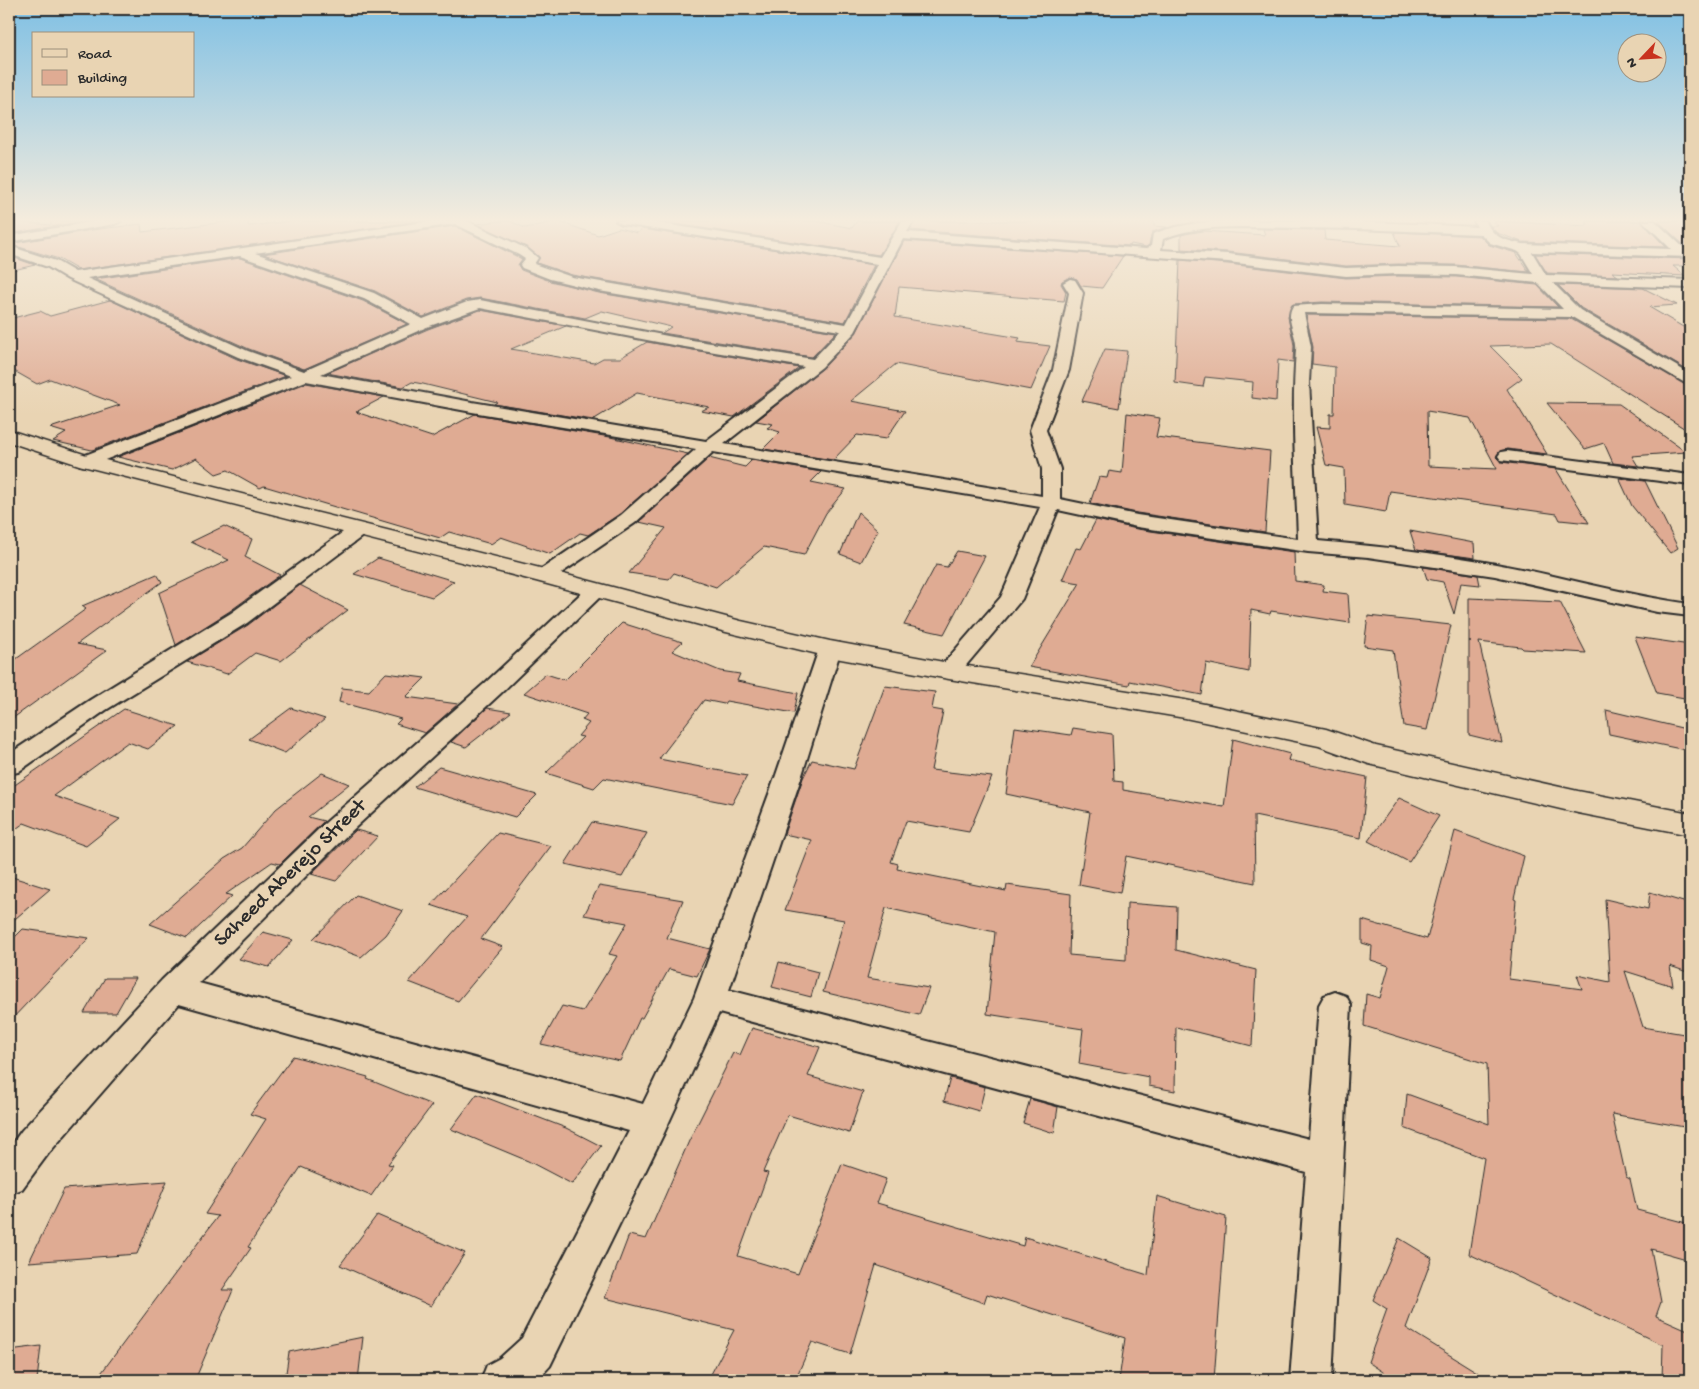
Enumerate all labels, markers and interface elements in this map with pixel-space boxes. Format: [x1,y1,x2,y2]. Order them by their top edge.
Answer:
legend [32,32,195,98]
north arrow [1616,32,1666,82]
text: Road [78,46,112,64]
text: N [1623,55,1642,70]
text: Building [77,70,127,88]
street label: Saheed Aberejo Street [210,793,374,953]

